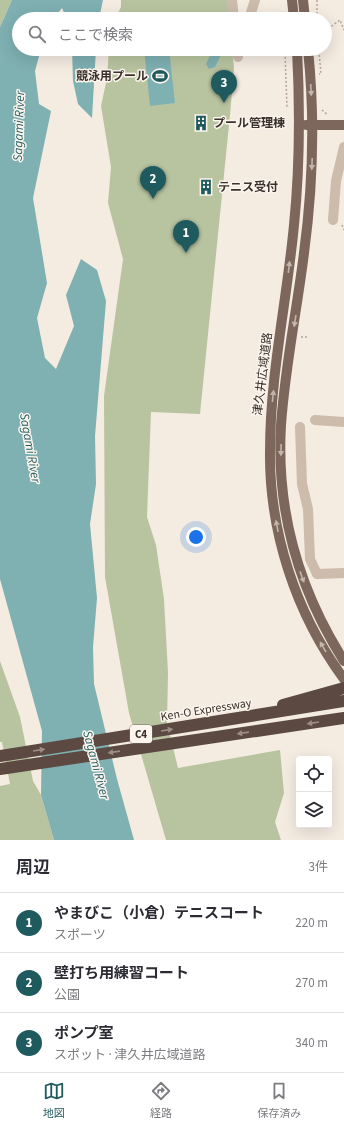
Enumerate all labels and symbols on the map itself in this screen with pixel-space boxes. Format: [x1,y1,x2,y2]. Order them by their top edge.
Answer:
sports icon: 競泳用プール [151,67,169,85]
place label: 競泳用プール [76,68,148,85]
pin: 3 [211,70,237,103]
one-way arrow [308,84,315,96]
water label: Sagami River [9,90,29,161]
building icon: プール管理棟 [192,114,210,132]
place label: プール管理棟 [213,115,285,132]
one-way arrow [308,158,315,170]
pin: 2 [140,166,166,199]
building icon: テニス受付 [197,178,215,196]
place label: テニス受付 [218,179,278,196]
pin: 1 [173,220,199,253]
one-way arrow [286,261,292,273]
one-way arrow [292,315,298,327]
street label: 津久井広域道路 [249,331,277,417]
one-way arrow [270,390,276,402]
water label: Sagami River [15,412,45,485]
one-way arrow [278,444,284,457]
one-way arrow [274,520,280,532]
your location [186,527,206,547]
one-way arrow [300,572,306,584]
one-way arrow [319,641,326,653]
street label: Ken-O Expressway [159,694,253,726]
one-way arrow [307,720,319,726]
road number: C4 [130,725,152,743]
one-way arrow [161,727,173,733]
water label: Sagami River [78,729,114,802]
one-way arrow [237,730,249,736]
one-way arrow [32,747,45,753]
one-way arrow [108,749,120,755]

